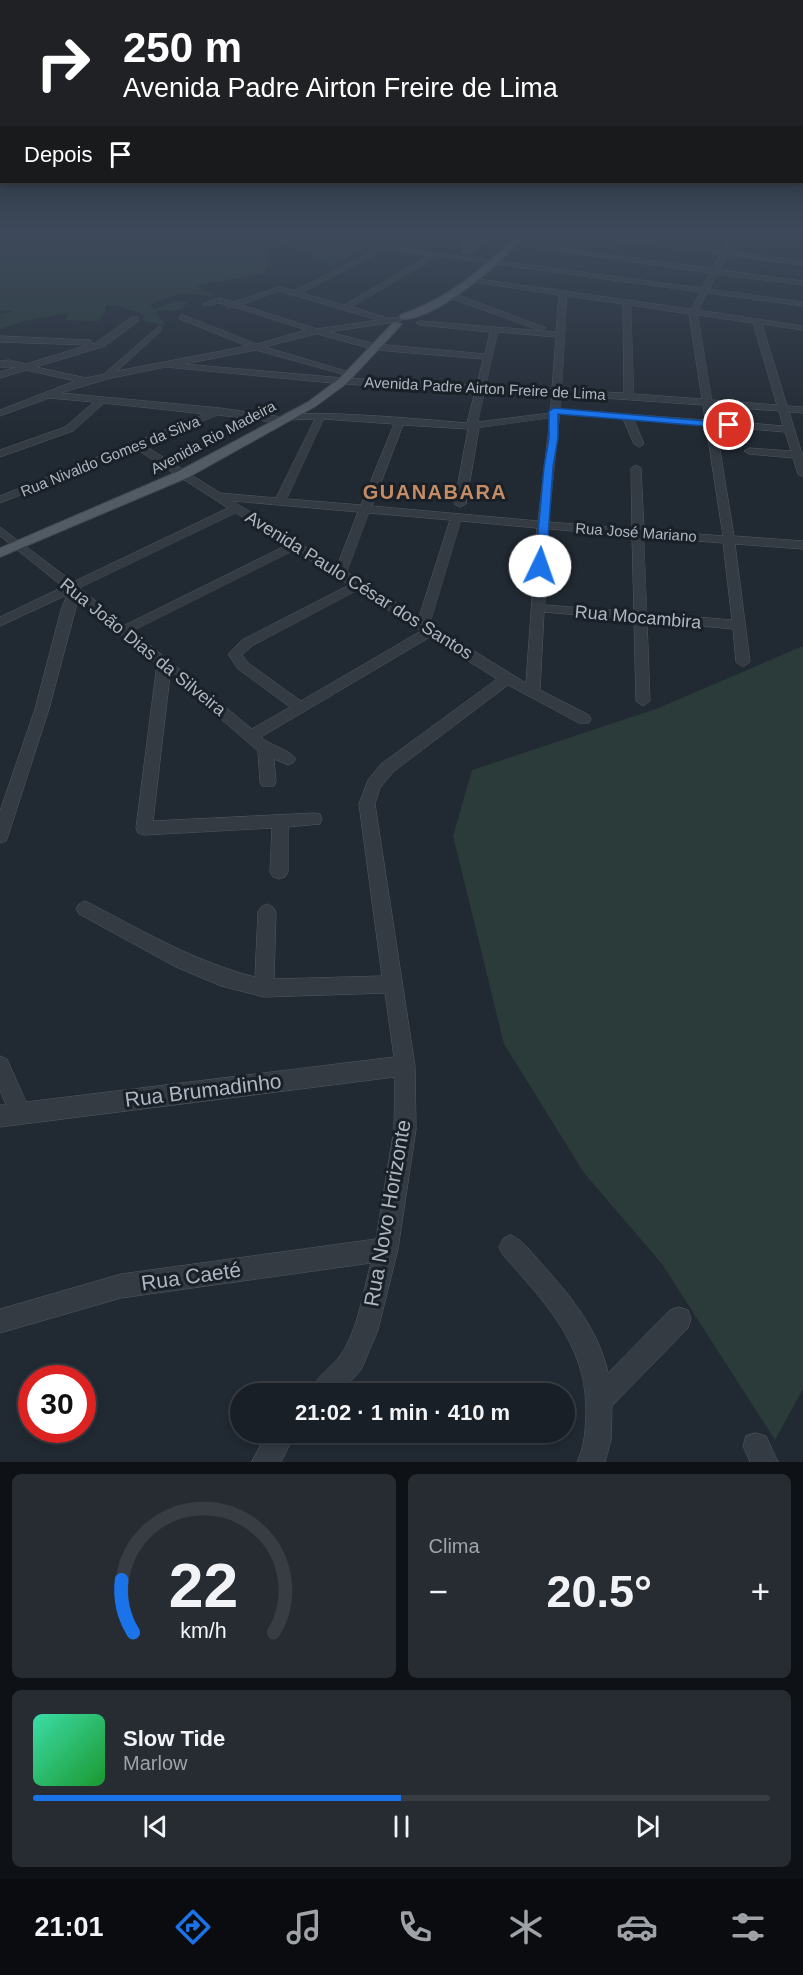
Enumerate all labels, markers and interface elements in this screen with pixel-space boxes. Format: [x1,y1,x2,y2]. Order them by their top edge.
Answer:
icon: right [24,24,102,102]
text: 250 m [123,24,242,71]
text: Avenida Padre Airton Freire de Lima [123,73,558,103]
icon: arrive [104,138,137,171]
text: Depois [24,142,92,167]
street label: Avenida Padre Airton Freire de Lima [364,373,607,403]
street label: Avenida Rio Madeira [148,397,279,477]
pin [703,399,754,450]
icon: arrive [712,408,745,441]
street label: Rua Nivaldo Gomes da Silva [18,412,203,500]
district label: GUANABARA [363,481,507,503]
street label: Avenida Paulo César dos Santos [242,507,476,663]
street label: Rua José Mariano [575,519,697,545]
position arrow [508,534,572,598]
street label: Rua João Dias da Silveira [56,574,231,721]
street label: Rua Mocambira [574,602,703,633]
street label: Rua Brumadinho [123,1069,283,1111]
street label: Rua Novo Horizonte [359,1118,415,1308]
street label: Rua Caeté [140,1258,242,1294]
speed limit sign: 30 [18,1365,96,1443]
text: 21:02 · 1 min · 410 m [295,1400,510,1425]
text: Clima [429,1535,480,1557]
text: 22 [169,1551,238,1620]
text: 20.5° [546,1566,652,1617]
text: − [429,1573,448,1610]
text: + [751,1573,770,1610]
text: km/h [181,1619,227,1643]
text: Slow Tide [123,1726,225,1751]
text: Marlow [123,1752,187,1774]
icon: previous [139,1810,172,1843]
icon: pause [385,1810,418,1843]
icon: next [631,1810,664,1843]
icon: directions [172,1906,214,1948]
icon: music [283,1906,325,1948]
icon: phone [394,1906,436,1948]
icon: climate [505,1906,547,1948]
icon: car [616,1906,658,1948]
icon: filters [727,1906,769,1948]
text: 21:01 [34,1912,103,1942]

